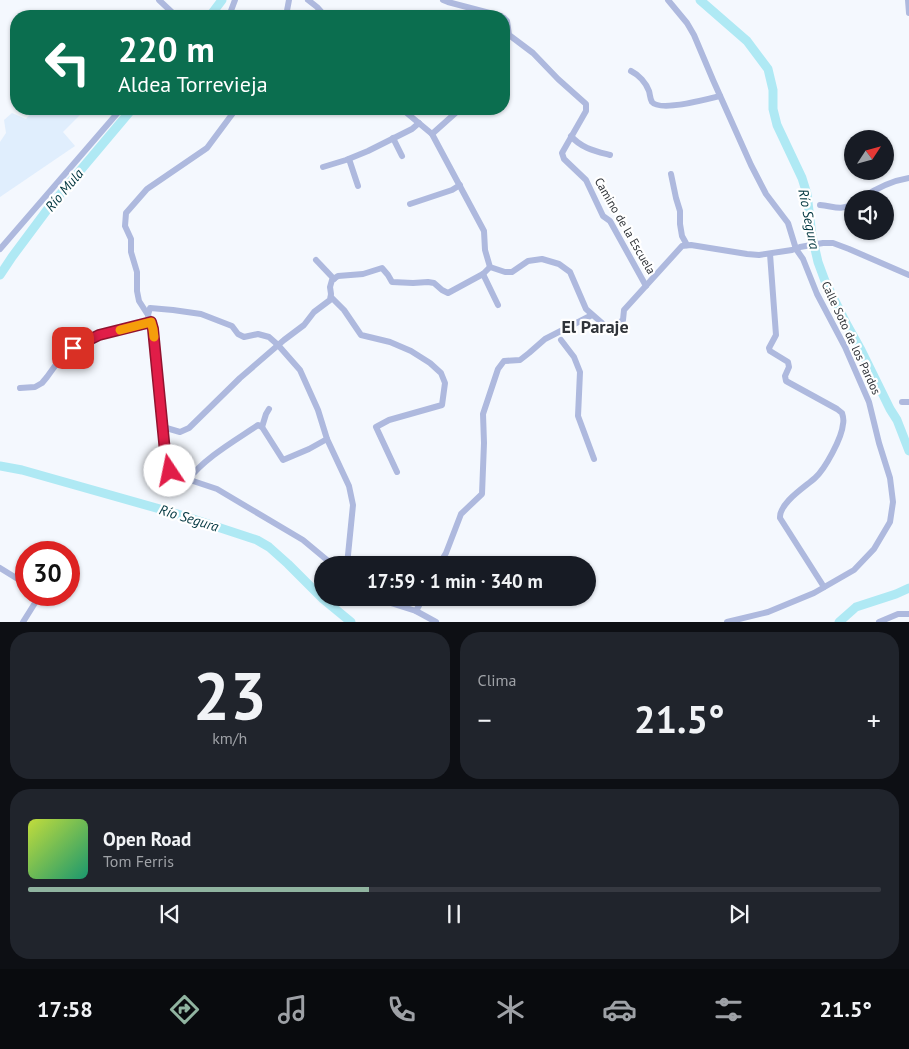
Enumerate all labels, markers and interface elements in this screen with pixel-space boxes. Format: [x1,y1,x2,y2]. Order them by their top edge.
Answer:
text: 220 m [118,26,215,72]
icon: left [35,30,100,95]
text: Aldea Torrevieja [118,70,268,98]
north arrow [844,130,894,180]
map controls [844,130,894,240]
water label: Río Mula [41,165,87,215]
street label: Camino de la Escuela [592,175,659,277]
water label: Río Segura [794,187,824,251]
button: sound [844,190,894,240]
street label: Calle Soto de los Pardos [819,279,884,397]
district label: El Paraje [561,315,629,338]
pin [52,327,94,369]
icon: arrive [59,334,87,362]
position arrow [143,444,195,496]
water label: Río Segura [157,500,221,536]
speed limit sign: 30 [15,541,80,606]
text: 17:59 · 1 min · 340 m [367,569,543,593]
text: 23 [193,653,267,737]
text: Clima [478,670,517,690]
text: 21.5° [634,694,725,743]
text: − [478,701,492,738]
text: + [867,701,881,738]
text: km/h [212,728,247,748]
text: Open Road [103,827,191,851]
text: Tom Ferris [103,851,174,871]
icon: previous [156,900,184,928]
icon: pause [440,900,468,928]
icon: next [725,900,753,928]
icon: directions [167,992,202,1027]
icon: music [275,992,310,1027]
icon: phone [384,992,419,1027]
icon: climate [493,992,528,1027]
icon: car [602,992,637,1027]
icon: filters [711,992,746,1027]
text: 17:58 [37,995,93,1023]
text: 21.5° [820,995,872,1023]

